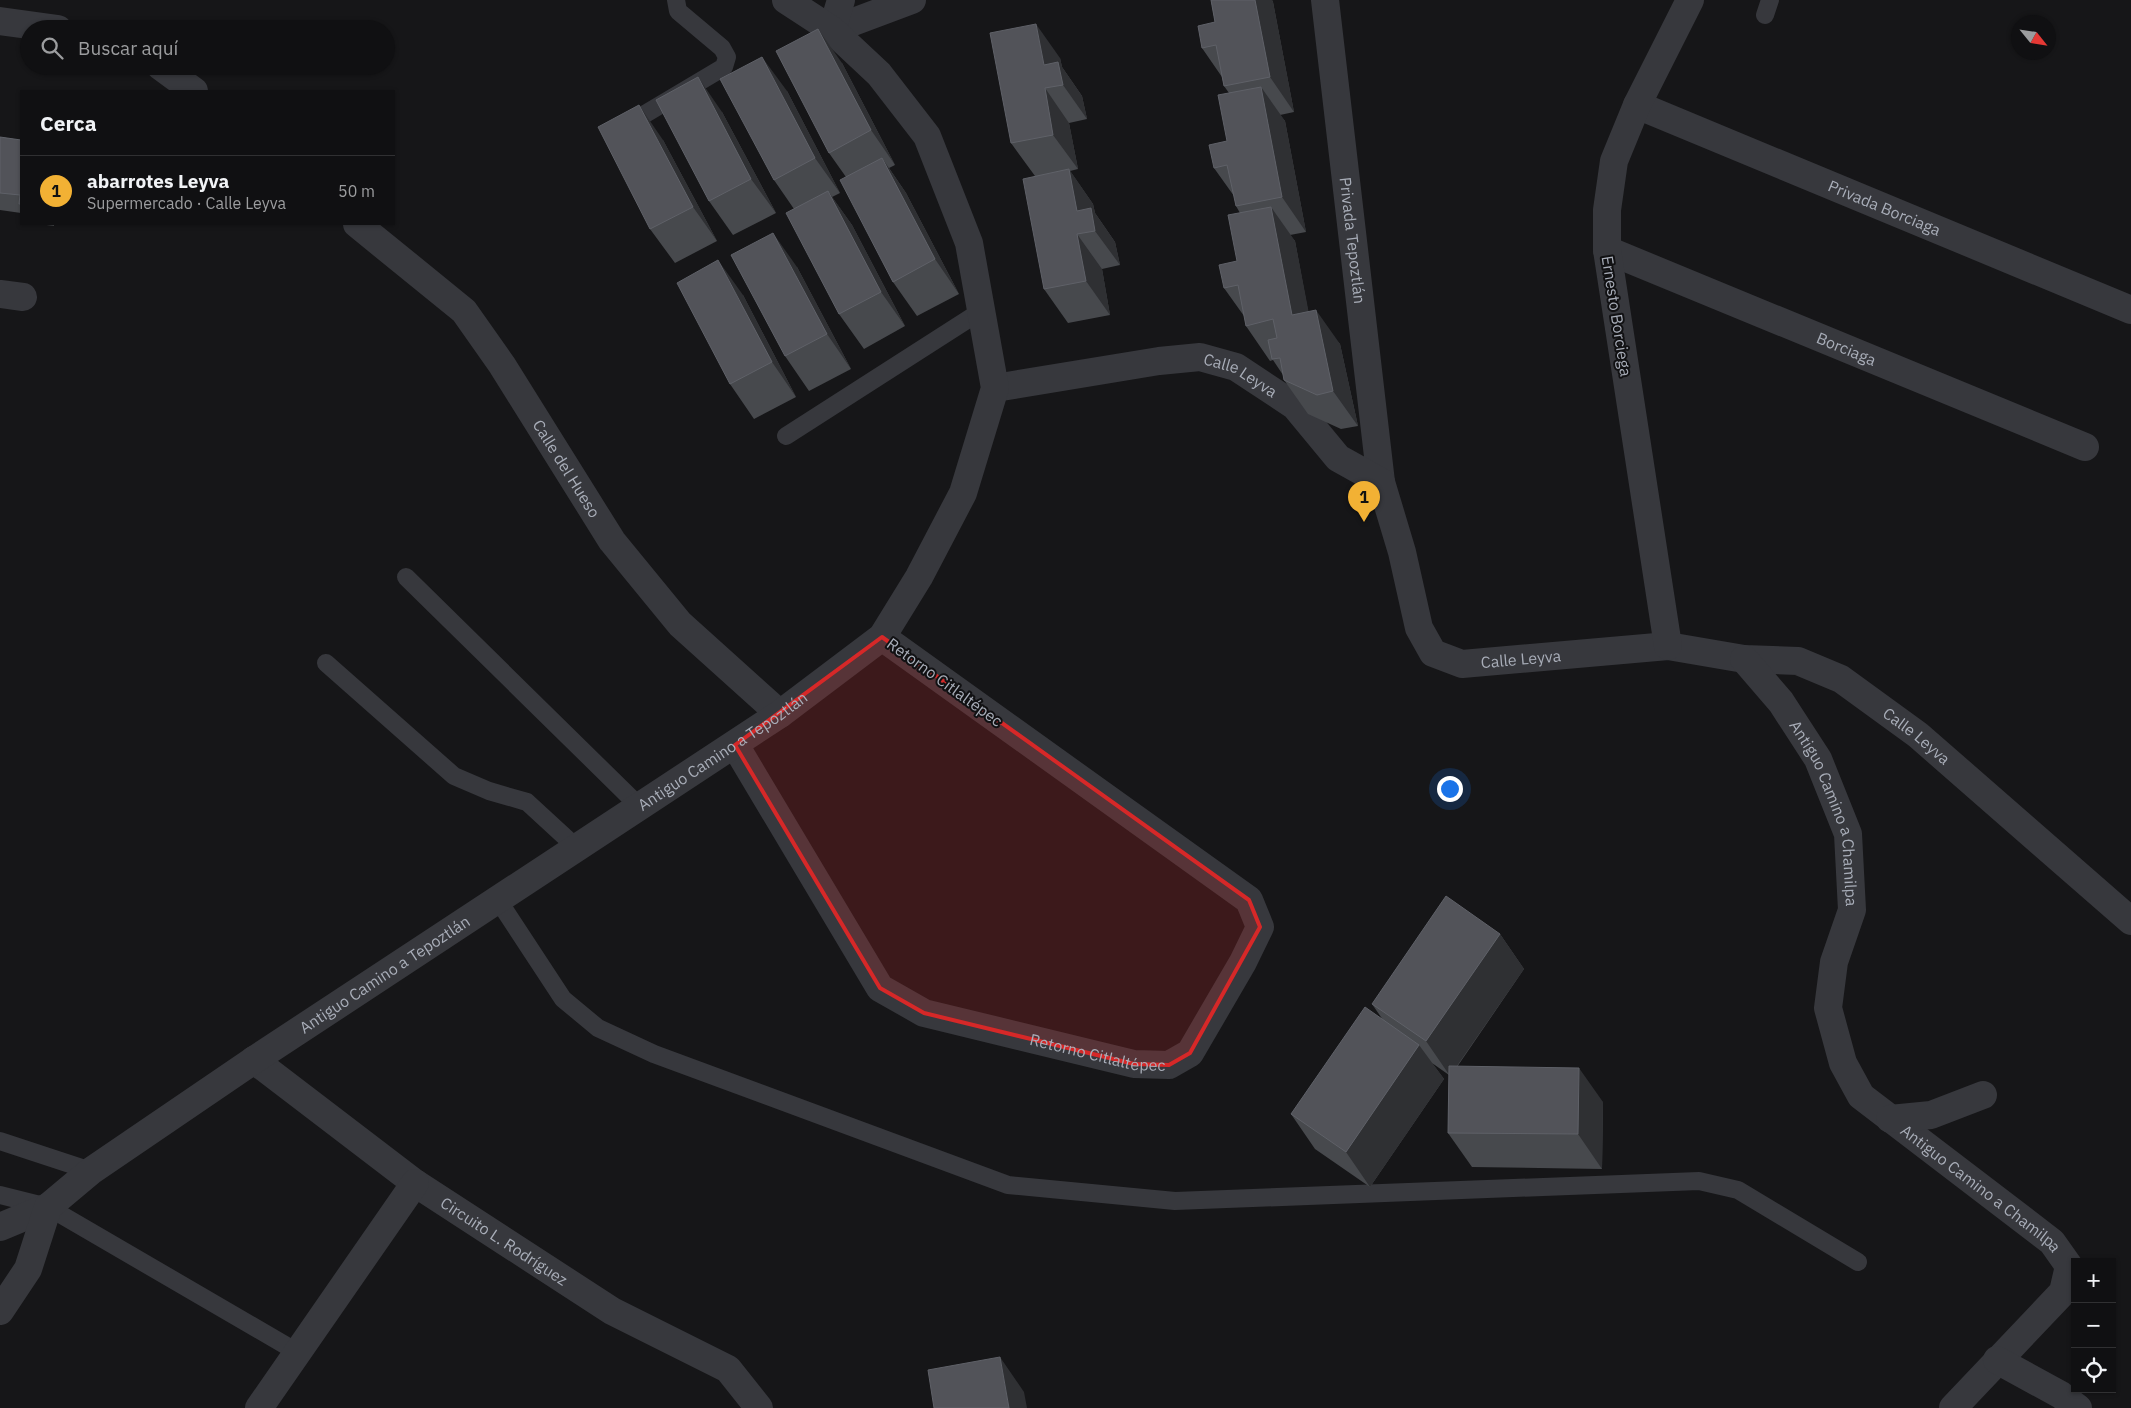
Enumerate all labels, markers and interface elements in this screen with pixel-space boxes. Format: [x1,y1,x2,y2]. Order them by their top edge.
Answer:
north arrow [2011,15,2056,60]
search box [20,20,395,75]
icon: search [38,34,66,62]
text: Buscar aquí [78,36,178,60]
text: Cerca [40,109,97,137]
text: abarrotes Leyva [87,169,229,193]
street label: Privada Borciaga [1825,175,1944,240]
street label: Privada Tepoztlán [1336,176,1370,305]
text: 1 [51,181,61,201]
text: 50 m [338,181,375,201]
text: Supermercado · Calle Leyva [87,193,286,213]
street label: Ernesto Borciega [1598,254,1636,378]
street label: Borciaga [1814,327,1880,370]
street label: Calle Leyva [1201,349,1282,402]
street label: Calle del Hueso [529,416,605,521]
pin: 1 [1348,481,1380,522]
street label: Retorno Citlaltépec [883,633,1007,731]
street label: Calle Leyva [1480,645,1562,672]
street label: Antiguo Camino a Tepoztlán [634,687,811,815]
street label: Calle Leyva [1879,703,1955,769]
street label: Antiguo Camino a Chamilpa [1785,716,1862,907]
your location [1437,776,1463,802]
street label: Antiguo Camino a Tepoztlán [295,911,473,1038]
street label: Retorno Citlaltépec [1028,1029,1166,1075]
street label: Antiguo Camino a Chamilpa [1897,1120,2066,1256]
street label: Circuito L. Rodríguez [437,1192,572,1290]
map controls [2071,1258,2116,1393]
button: + [2071,1258,2116,1303]
button: − [2071,1303,2116,1348]
button: locate [2071,1348,2116,1393]

